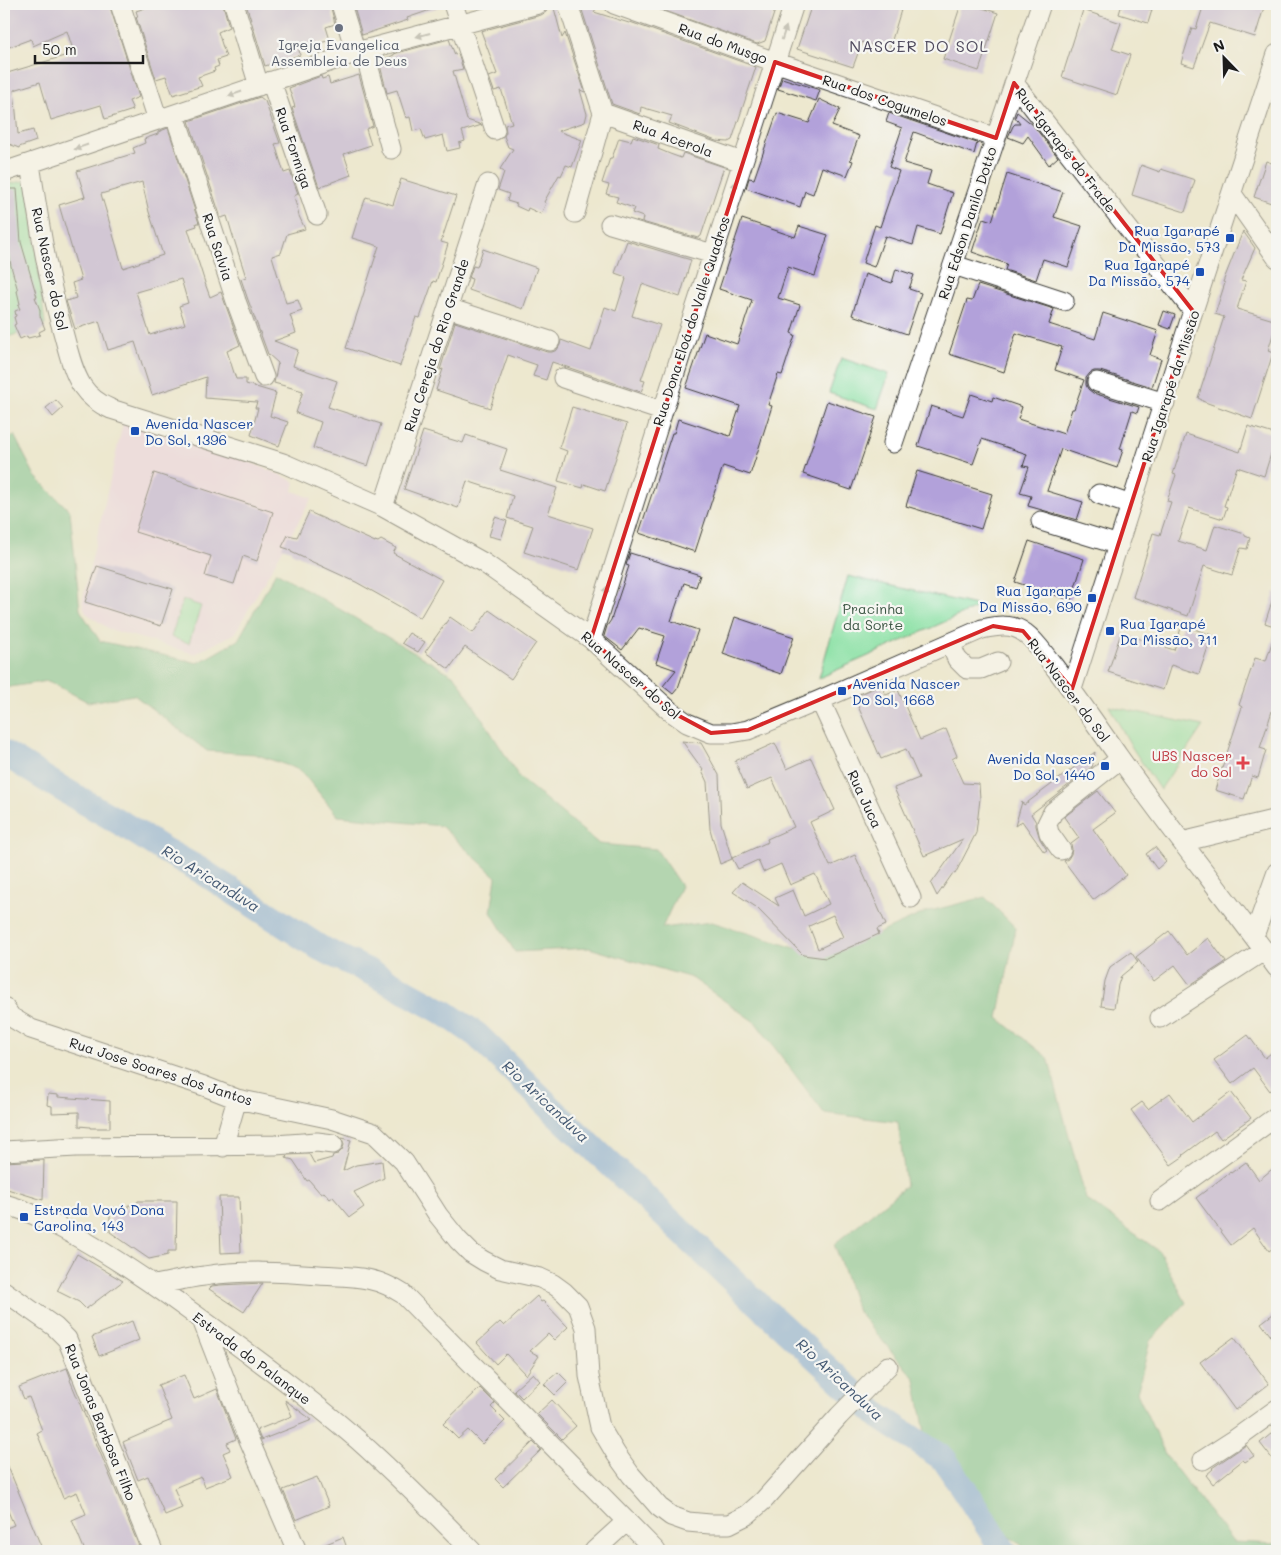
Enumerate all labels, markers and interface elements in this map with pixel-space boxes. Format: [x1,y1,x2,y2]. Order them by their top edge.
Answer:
street label: Rua do Musgo [676,18,770,68]
marker: Igreja Evangelica Assembleia de Deus [333,22,345,34]
one-way arrow [780,25,788,40]
one-way arrow [416,31,431,39]
scale bar [35,32,142,64]
north arrow [1198,32,1248,82]
place label: Igreja Evangelica Assembleia de Deus [271,35,407,70]
district label: NASCER DO SOL [849,35,989,56]
text: N [1210,35,1227,56]
text: 50 m [42,39,77,59]
street label: Rua dos Cogumelos [820,70,950,130]
street label: Rua Igarapé do Frade [1011,84,1121,216]
one-way arrow [227,91,242,98]
street label: Rua Formiga [271,105,317,191]
street label: Rua Acerola [630,115,716,161]
one-way arrow [73,143,88,151]
street label: Rua Edson Danilo Dotto [933,144,1001,302]
one-way arrow [731,180,739,195]
street label: Rua Nascer do Sol [28,206,72,332]
street label: Rua Salvia [198,211,238,283]
street label: Rua Dona Eloá do Valle Quadros [648,214,734,428]
place label: Rua Igarapé Da Missão, 573 [1118,221,1220,256]
marker: Rua Igarapé Da Missão, 573 [1224,232,1236,244]
place label: Rua Igarapé Da Missão, 574 [1088,255,1191,290]
street label: Rua Cereja do Rio Grande [399,256,473,434]
marker: Rua Igarapé Da Missão, 574 [1194,266,1206,278]
street label: Rua Igarapé da Missão [1136,308,1204,464]
place label: Avenida Nascer Do Sol, 1396 [145,414,253,449]
marker: Avenida Nascer Do Sol, 1396 [129,425,141,437]
place label: Rua Igarapé Da Missão, 690 [979,581,1082,616]
one-way arrow [602,585,610,600]
marker: Rua Igarapé Da Missão, 690 [1086,592,1098,604]
park label: Pracinha da Sorte [842,599,904,634]
place label: Rua Igarapé Da Missão, 711 [1120,614,1218,649]
marker: Rua Igarapé Da Missão, 711 [1104,625,1116,637]
street label: Rua Nascer do Sol [577,627,685,723]
street label: Rua Nascer do Sol [1024,634,1114,746]
place label: Avenida Nascer Do Sol, 1668 [852,674,960,709]
marker: Avenida Nascer Do Sol, 1668 [836,685,848,697]
place label: UBS Nascer do Sol [1152,746,1232,781]
place label: Avenida Nascer Do Sol, 1440 [987,749,1095,784]
marker: UBS Nascer do Sol [1236,756,1250,770]
marker: Avenida Nascer Do Sol, 1440 [1099,760,1111,772]
street label: Rua Juca [843,767,887,831]
water label: Rio Aricanduva [158,840,264,916]
street label: Rua Jose Soares dos Jantos [67,1032,255,1110]
water label: Rio Aricanduva [498,1056,594,1146]
place label: Estrada Vovó Dona Carolina, 143 [34,1200,165,1235]
marker: Estrada Vovó Dona Carolina, 143 [18,1211,30,1223]
street label: Estrada do Palanque [189,1307,315,1409]
water label: Rio Aricanduva [792,1334,888,1424]
street label: Rua Jonas Barbosa Filho [61,1341,141,1503]

